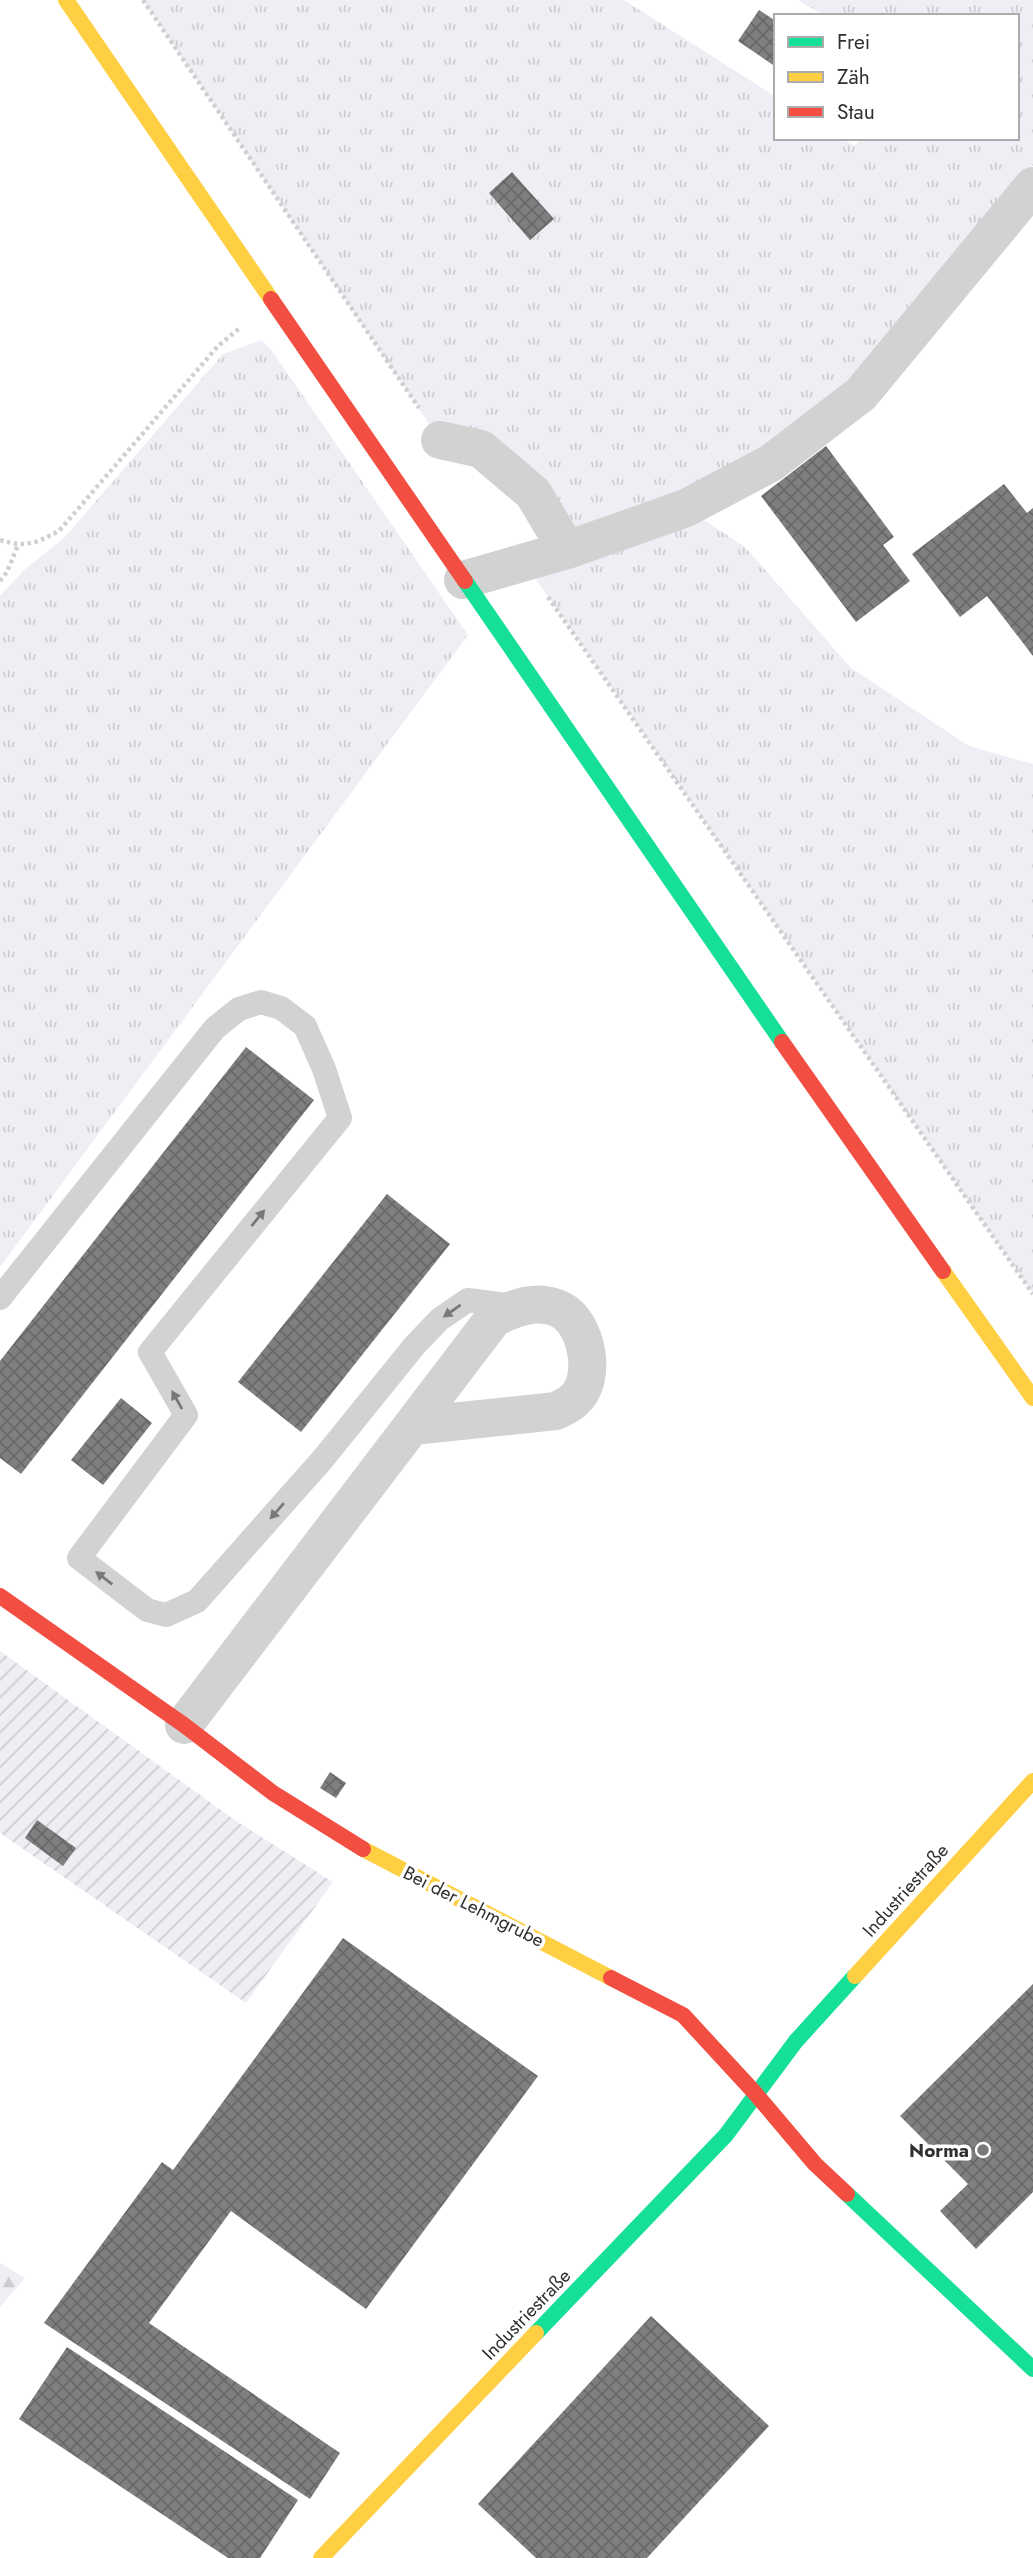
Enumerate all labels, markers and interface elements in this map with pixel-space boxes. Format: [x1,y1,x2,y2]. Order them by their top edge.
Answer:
legend [774,14,1019,140]
text: Frei [837,27,870,57]
text: Zäh [837,62,870,92]
text: Stau [837,97,875,127]
one-way arrow [251,1210,266,1228]
one-way arrow [443,1304,461,1318]
one-way arrow [171,1390,183,1410]
one-way arrow [269,1502,285,1520]
one-way arrow [95,1572,113,1586]
street label: Industriestraße [856,1838,955,1943]
street label: Bei der Lehmgrube [399,1859,549,1954]
place label: Norma [909,2137,969,2164]
marker: Norma [975,2142,991,2158]
street label: Industriestraße [476,2263,577,2366]

